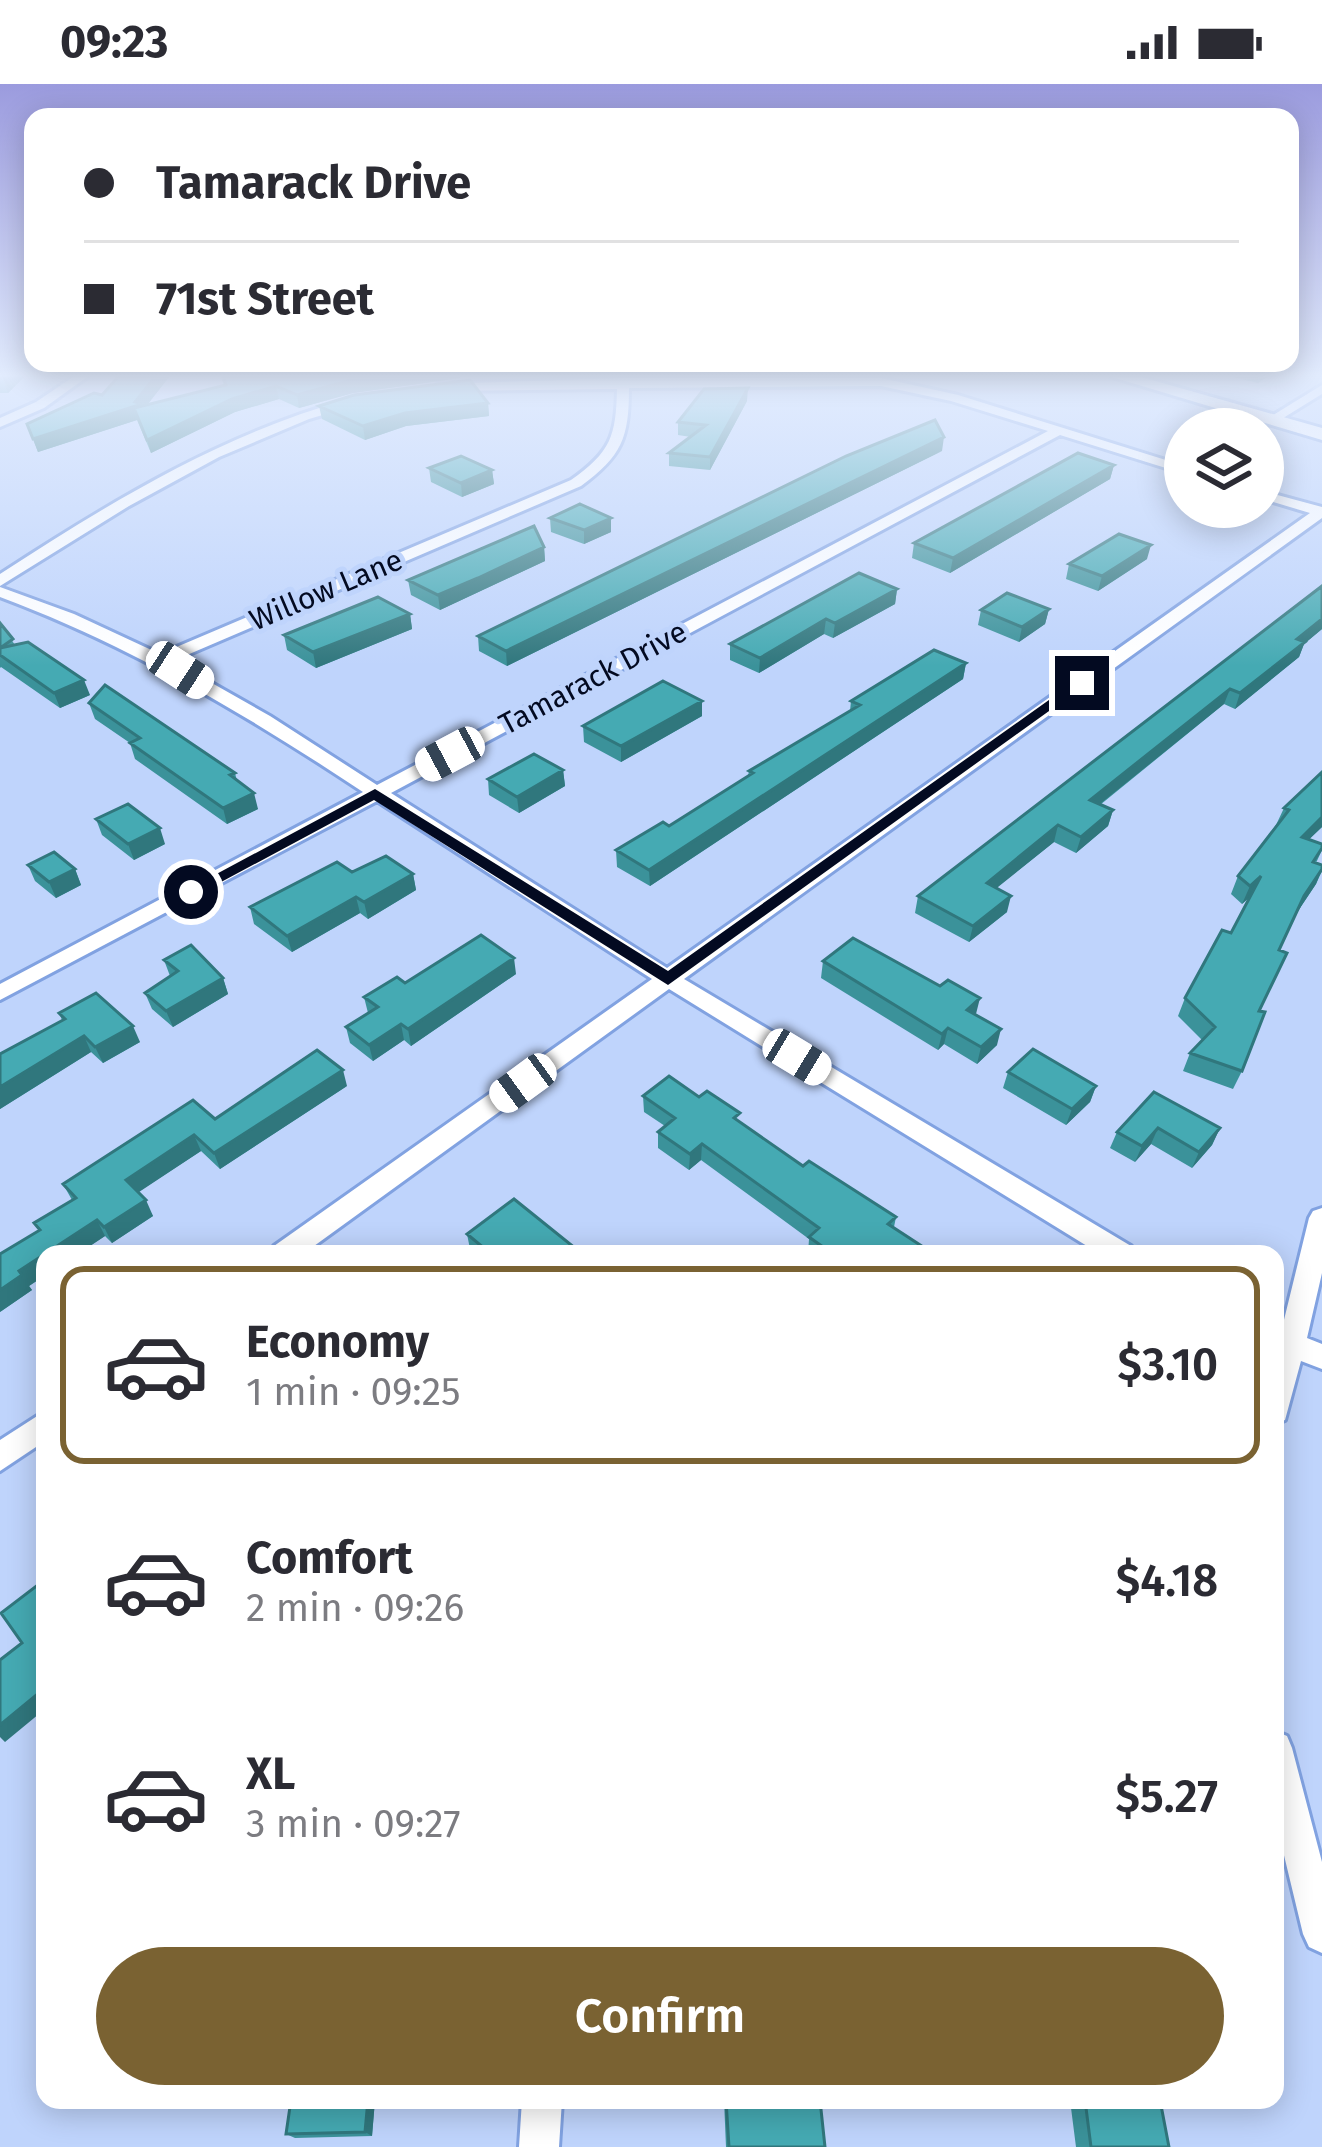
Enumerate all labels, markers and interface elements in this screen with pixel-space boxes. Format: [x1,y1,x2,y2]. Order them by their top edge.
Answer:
text: 09:23 [60,15,168,69]
text: Tamarack Drive [156,156,471,210]
text: 71st Street [156,272,374,326]
map controls [1164,408,1284,528]
button: layers [1164,408,1284,528]
street label: Willow Lane [244,542,408,638]
street label: Tamarack Drive [493,613,693,743]
car [140,635,220,705]
route end [1055,656,1109,710]
car [410,721,490,787]
route start [164,865,218,919]
car [757,1023,837,1091]
car [483,1047,563,1119]
icon: car [102,1311,210,1419]
text: Economy [246,1315,429,1369]
text: $3.10 [1117,1338,1218,1392]
text: 1 min · 09:25 [246,1369,461,1415]
icon: car [102,1527,210,1635]
text: Comfort [246,1531,413,1585]
text: $4.18 [1116,1554,1218,1608]
text: 2 min · 09:26 [246,1585,464,1631]
icon: car [102,1743,210,1851]
text: XL [246,1747,295,1801]
text: $5.27 [1116,1770,1218,1824]
text: 3 min · 09:27 [246,1801,461,1847]
button: Confirm [96,1947,1224,2085]

